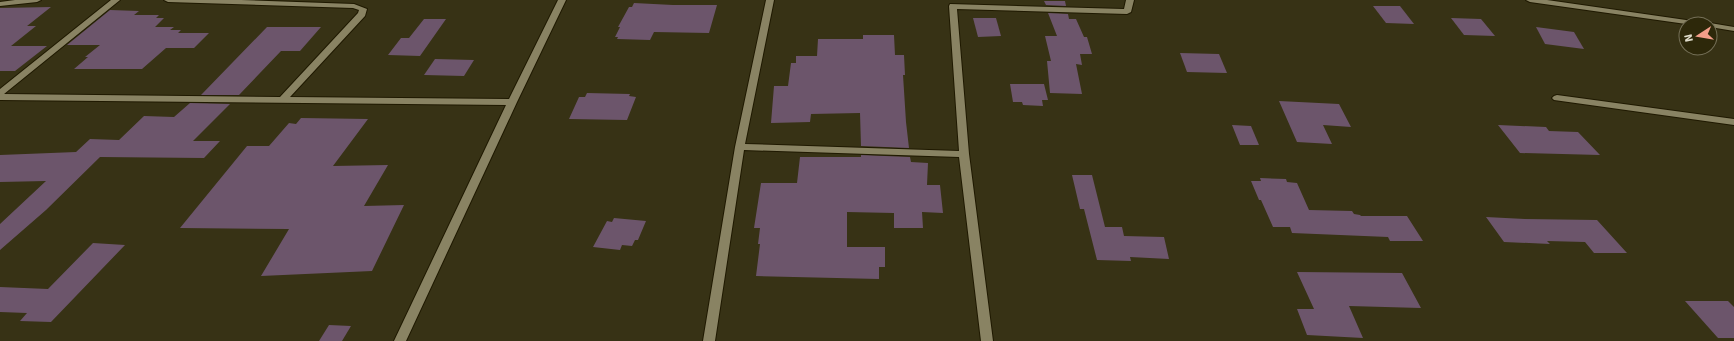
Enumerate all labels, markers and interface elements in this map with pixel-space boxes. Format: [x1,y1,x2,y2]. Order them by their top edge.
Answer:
north arrow [1678,16,1718,56]
text: N [1682,33,1696,43]

